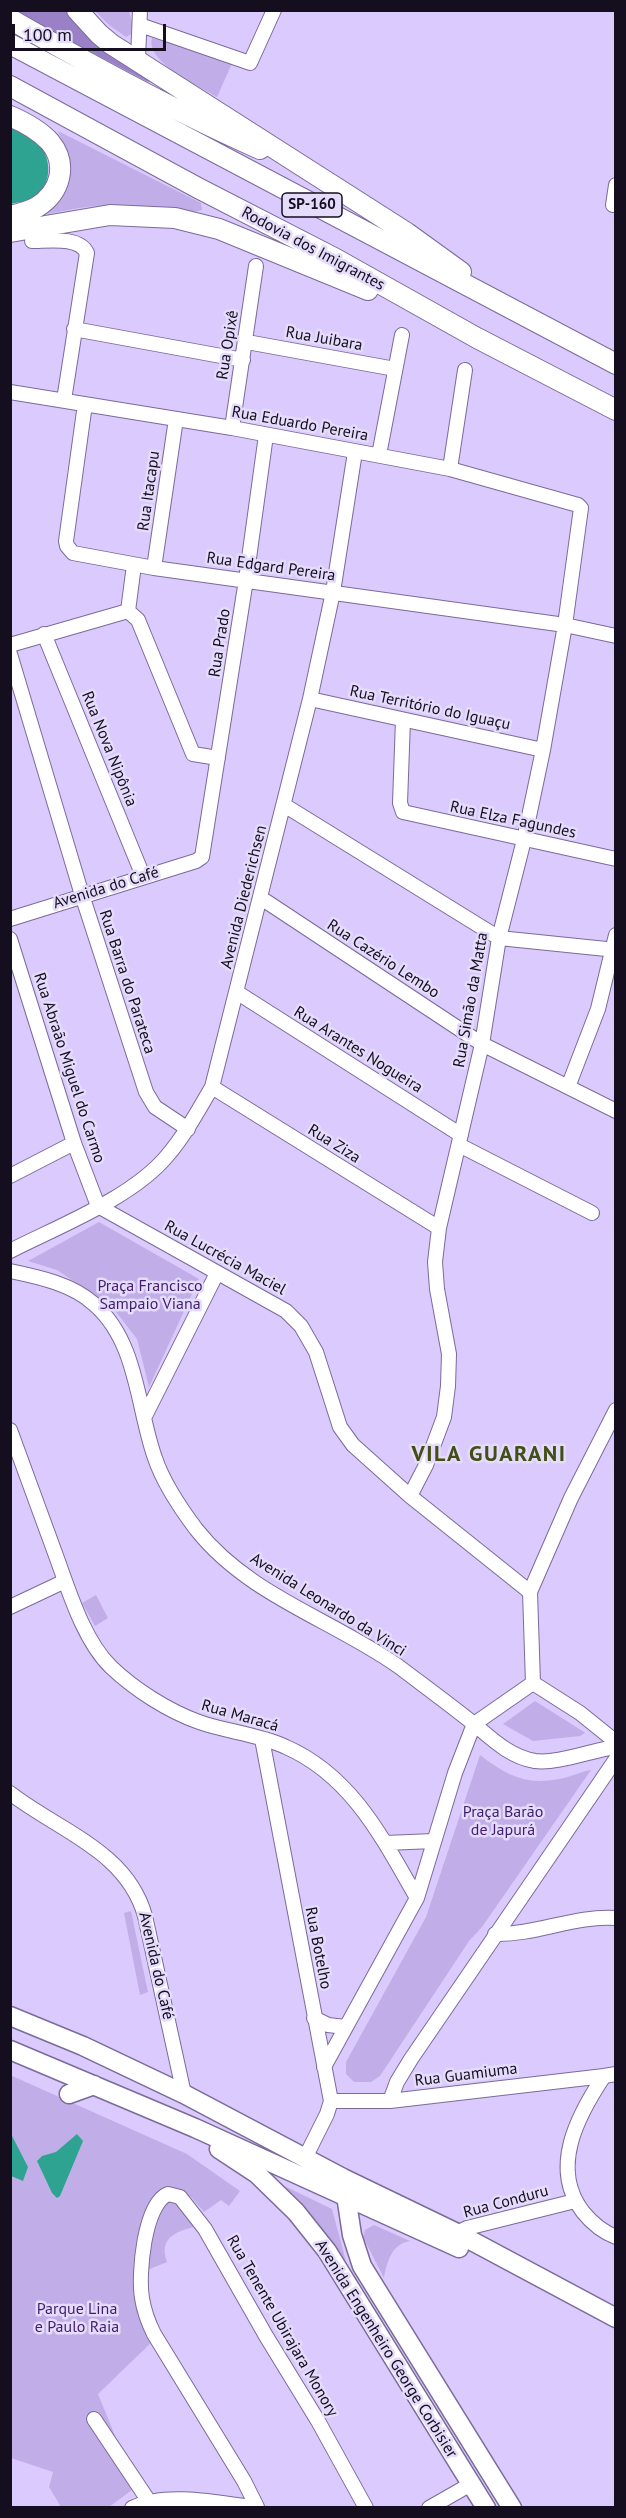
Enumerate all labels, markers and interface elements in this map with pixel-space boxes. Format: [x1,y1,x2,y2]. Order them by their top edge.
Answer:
scale bar [15,12,170,50]
text: 100 m [23,23,72,46]
road number: SP-160 [282,193,342,217]
street label: Rodovia dos Imigrantes [238,203,388,295]
street label: Rua Opixê [213,309,243,381]
street label: Rua Juibara [284,323,364,355]
street label: Rua Eduardo Pereira [230,403,370,445]
street label: Rua Itacapu [134,450,164,532]
street label: Rua Edgard Pereira [205,548,337,586]
street label: Rua Prado [205,607,235,679]
street label: Rua Território do Iguaçu [348,682,512,734]
street label: Rua Nova Nipônia [77,689,141,809]
street label: Rua Elza Fagundes [448,797,578,843]
street label: Avenida Diederichsen [217,823,271,971]
street label: Avenida do Café [51,863,161,913]
street label: Rua Barra do Parateca [95,908,159,1056]
street label: Rua Cazério Lembo [323,915,443,1003]
street label: Rua Simão da Matta [450,931,492,1069]
street label: Rua Abraão Miguel do Carmo [29,970,109,1166]
street label: Rua Arantes Nogueira [290,1003,426,1097]
street label: Rua Ziza [304,1120,364,1168]
street label: Rua Lucrécia Maciel [161,1217,289,1299]
park label: Praça Francisco Sampaio Viana [97,1276,203,1314]
district label: VILA GUARANI [412,1442,566,1468]
street label: Avenida Leonardo da Vinci [247,1549,409,1661]
street label: Rua Maracá [199,1696,281,1736]
park label: Praça Barão de Japurá [463,1802,543,1840]
street label: Rua Botelho [301,1905,335,1991]
street label: Avenida do Café [134,1910,178,2022]
street label: Rua Guamiuma [414,2059,518,2091]
street label: Rua Conduru [461,2181,551,2223]
street label: Rua Tenente Ubirajara Monory [222,2232,342,2420]
street label: Avenida Engenheiro George Corbisier [311,2236,461,2462]
park label: Parque Lina e Paulo Raia [35,2299,119,2337]

